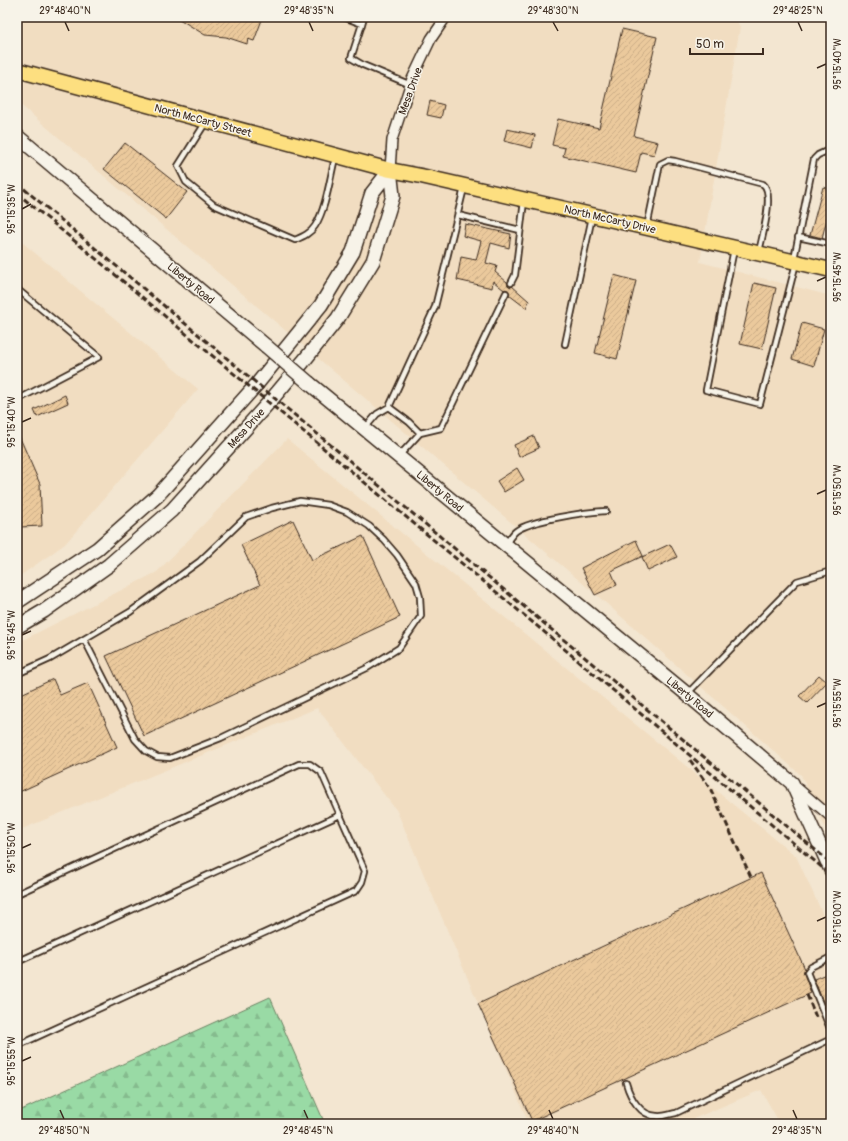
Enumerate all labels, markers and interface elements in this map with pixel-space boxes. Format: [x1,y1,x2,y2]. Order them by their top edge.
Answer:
text: 29°48'40"N [39,5,91,17]
text: 29°48'35"N [284,5,334,17]
text: 29°48'30"N [527,5,579,17]
text: 29°48'25"N [773,5,823,17]
scale bar [690,30,763,56]
text: 50 m [696,37,724,52]
text: 95°15'40"W [832,38,844,90]
street label: Mesa Drive [396,65,425,117]
street label: North McCarty Street [153,101,253,140]
text: 95°15'35"W [6,184,18,234]
street label: North McCarty Drive [563,203,658,236]
text: 95°15'45"W [832,252,844,302]
street label: Liberty Road [165,260,217,307]
text: 95°15'40"W [6,396,18,448]
street label: Mesa Drive [225,405,268,451]
text: 95°15'50"W [832,464,844,516]
street label: Liberty Road [414,468,466,515]
text: 95°15'45"W [6,610,18,660]
street label: Liberty Road [664,674,716,721]
text: 95°15'55"W [832,678,844,728]
text: 95°15'50"W [6,822,18,874]
text: 95°16'00"W [832,890,844,943]
text: 95°15'55"W [6,1036,18,1086]
text: 29°48'50"N [38,1125,90,1137]
text: 29°48'45"N [283,1125,333,1137]
text: 29°48'40"N [527,1125,579,1137]
text: 29°48'35"N [772,1125,822,1137]

